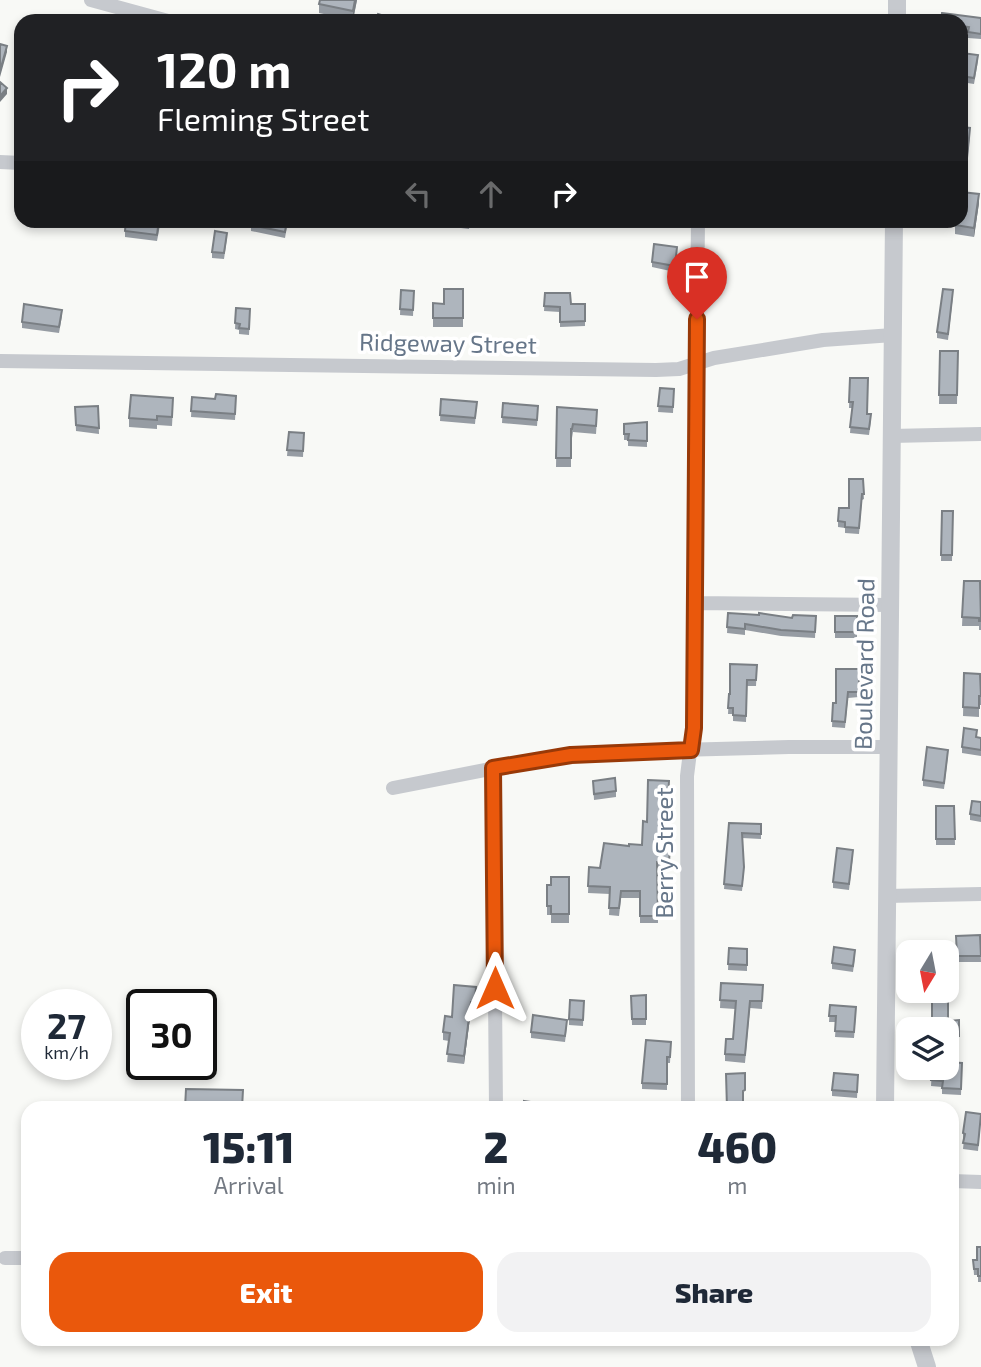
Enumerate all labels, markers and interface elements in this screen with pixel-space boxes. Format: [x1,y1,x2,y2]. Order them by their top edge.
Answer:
text: 120 m [157,39,291,98]
icon: right [42,42,133,133]
text: Fleming Street [157,99,369,137]
icon: left [399,175,437,213]
icon: ahead [472,175,510,213]
icon: right [545,175,583,213]
pin [667,247,727,319]
icon: arrive [678,258,716,296]
street label: Ridgeway Street [359,326,537,359]
street label: Boulevard Road [848,578,879,750]
street label: Berry Street [649,787,678,919]
north arrow [896,940,959,1003]
map controls [896,940,959,1080]
position arrow [458,951,532,1025]
speed limit sign: 30 [126,989,217,1080]
text: 27 [47,1004,86,1046]
button: layers [896,1017,959,1080]
text: km/h [44,1041,89,1063]
text: 15:11 [203,1121,295,1171]
text: 2 [484,1121,508,1171]
text: 460 [698,1121,777,1171]
text: Arrival [214,1171,284,1199]
text: min [476,1171,516,1199]
text: m [727,1171,747,1199]
button: Exit [49,1252,483,1332]
button: Share [497,1252,931,1332]

